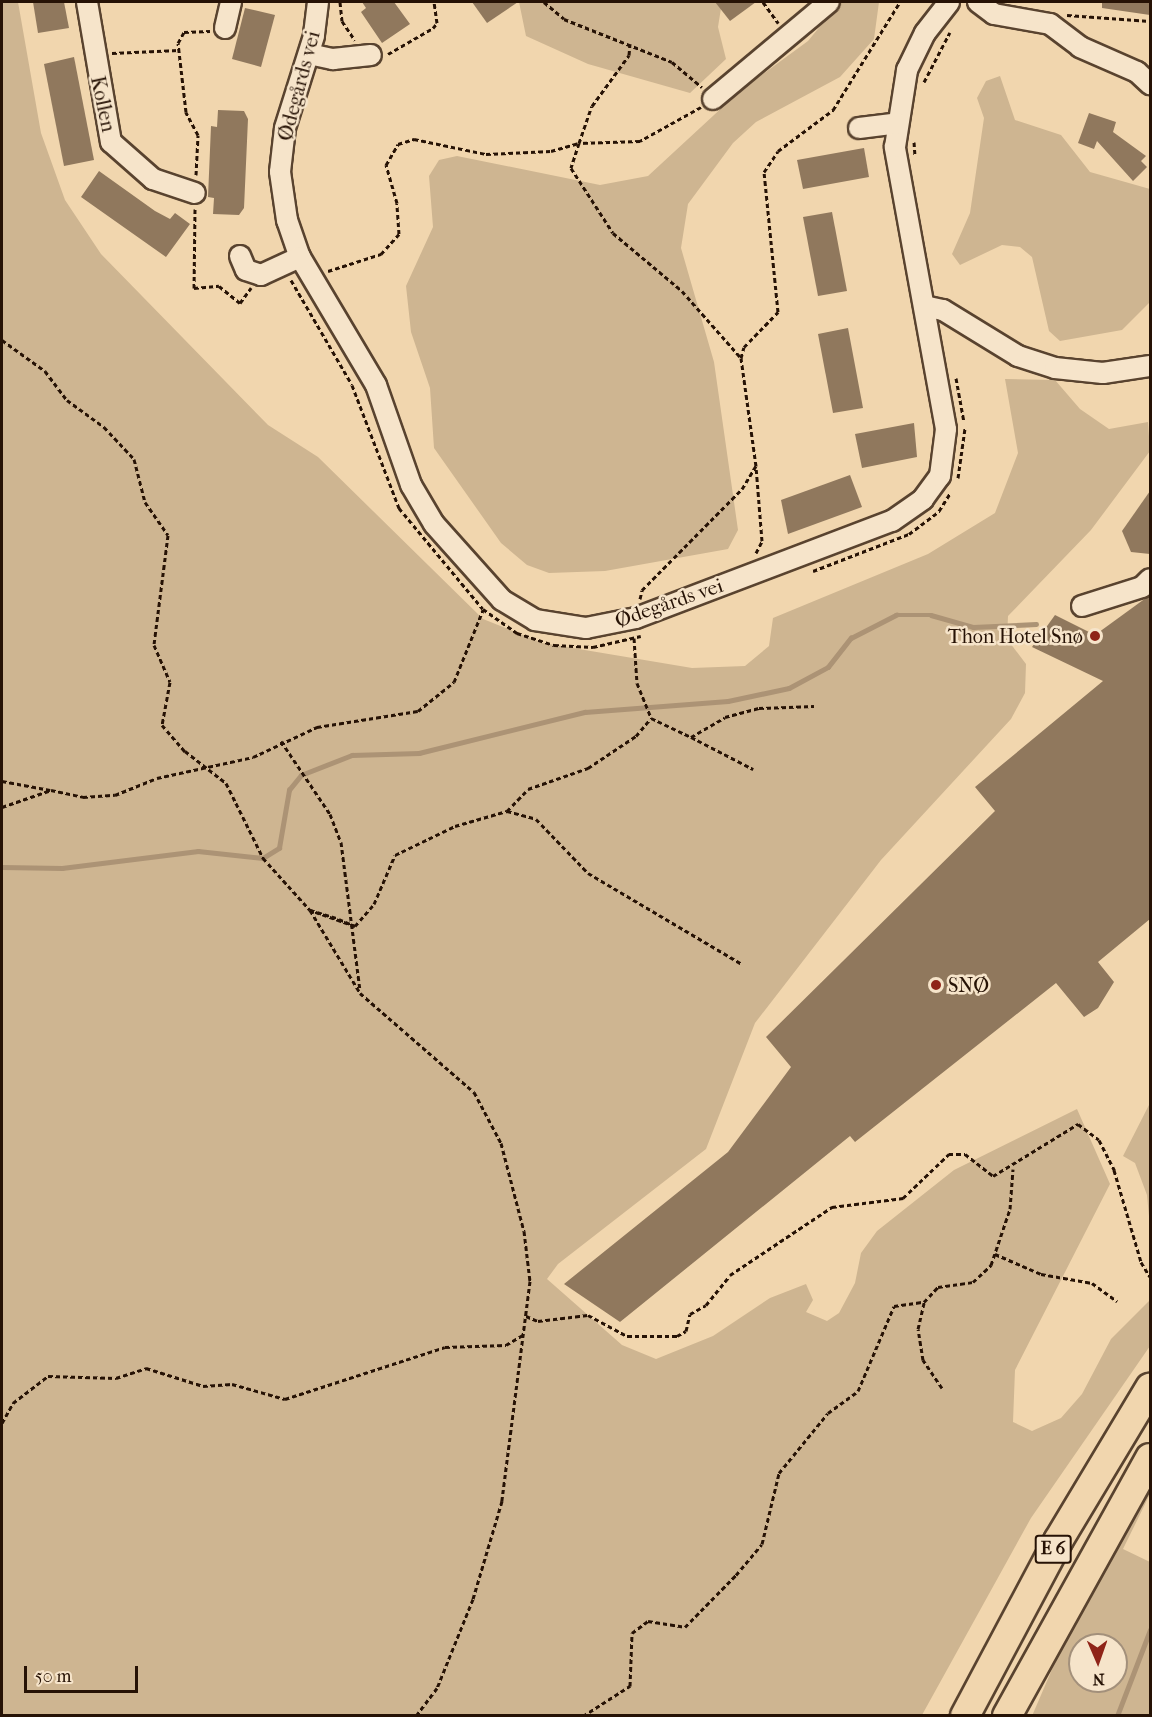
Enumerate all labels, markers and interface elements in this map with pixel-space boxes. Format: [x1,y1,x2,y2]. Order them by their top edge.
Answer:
street label: Ødegårds vei [273,28,325,144]
street label: Kollen [85,74,121,134]
street label: Ødegårds vei [612,573,726,633]
place label: Thon Hotel Snø [948,624,1083,648]
marker: Thon Hotel Snø [1088,629,1102,643]
place label: SNØ [948,973,989,997]
marker: SNØ [929,978,943,992]
road number: E 6 [1034,1534,1072,1564]
north arrow [1068,1633,1128,1693]
scale bar [27,1654,141,1692]
text: 50 m [35,1666,71,1687]
text: N [1092,1670,1105,1689]

